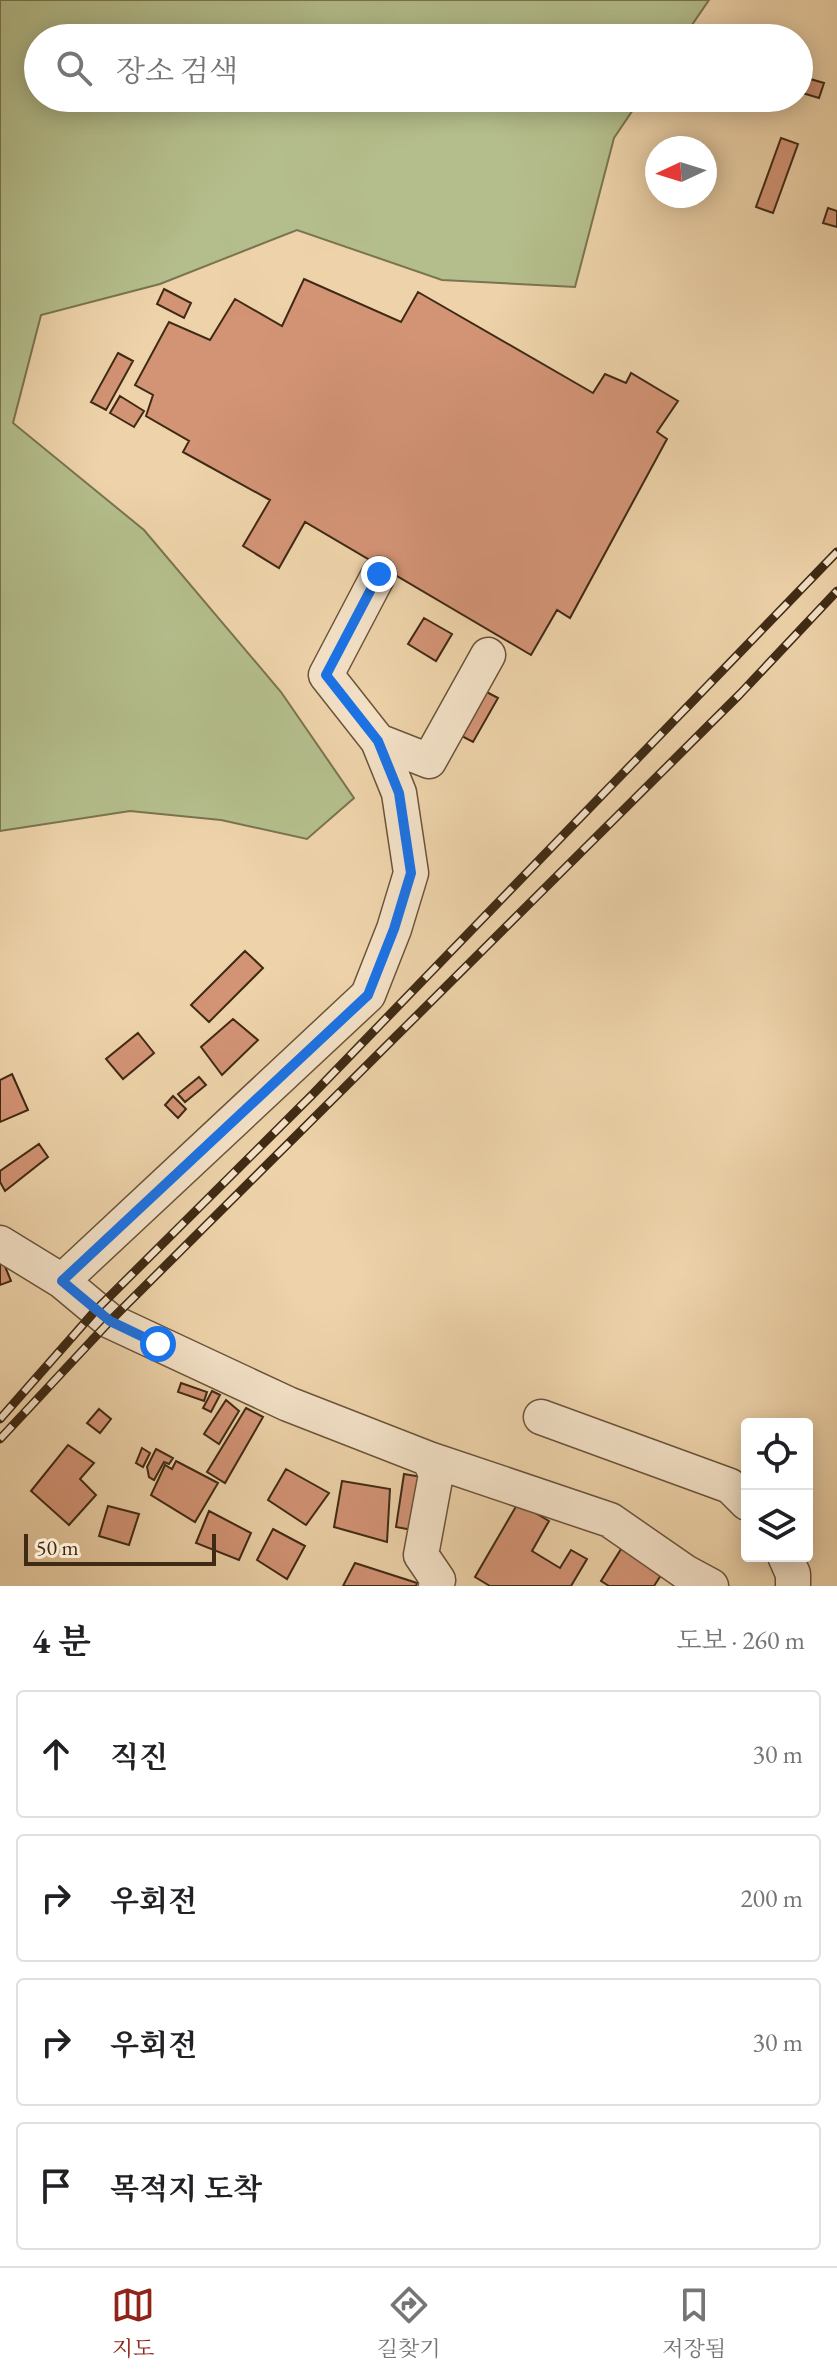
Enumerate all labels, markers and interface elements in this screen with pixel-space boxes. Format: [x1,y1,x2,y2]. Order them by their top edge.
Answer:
search box [24,24,813,112]
icon: search [52,46,96,90]
text: 장소 검색 [116,51,238,90]
north arrow [645,136,717,208]
route end [361,556,397,592]
route start [140,1326,176,1362]
map controls [741,1418,813,1562]
button: locate [741,1418,813,1490]
button: layers [741,1490,813,1562]
scale bar [24,1530,216,1566]
text: 50 m [36,1533,79,1562]
text: 4 분 [32,1619,91,1663]
text: 도보 · 260 m [676,1623,805,1657]
icon: ahead [34,1732,78,1776]
text: 직진 [110,1737,168,1776]
text: 30 m [753,1737,803,1771]
icon: right [34,1876,78,1920]
text: 우회전 [110,1881,197,1920]
text: 200 m [740,1881,803,1915]
icon: right [34,2020,78,2064]
text: 우회전 [110,2025,197,2064]
text: 30 m [753,2025,803,2059]
icon: arrive [34,2164,78,2208]
text: 목적지 도착 [110,2169,262,2208]
tab: 지도 [111,2283,155,2363]
tab: 길찾기 [377,2283,440,2363]
tab: 저장됨 [662,2283,726,2363]

